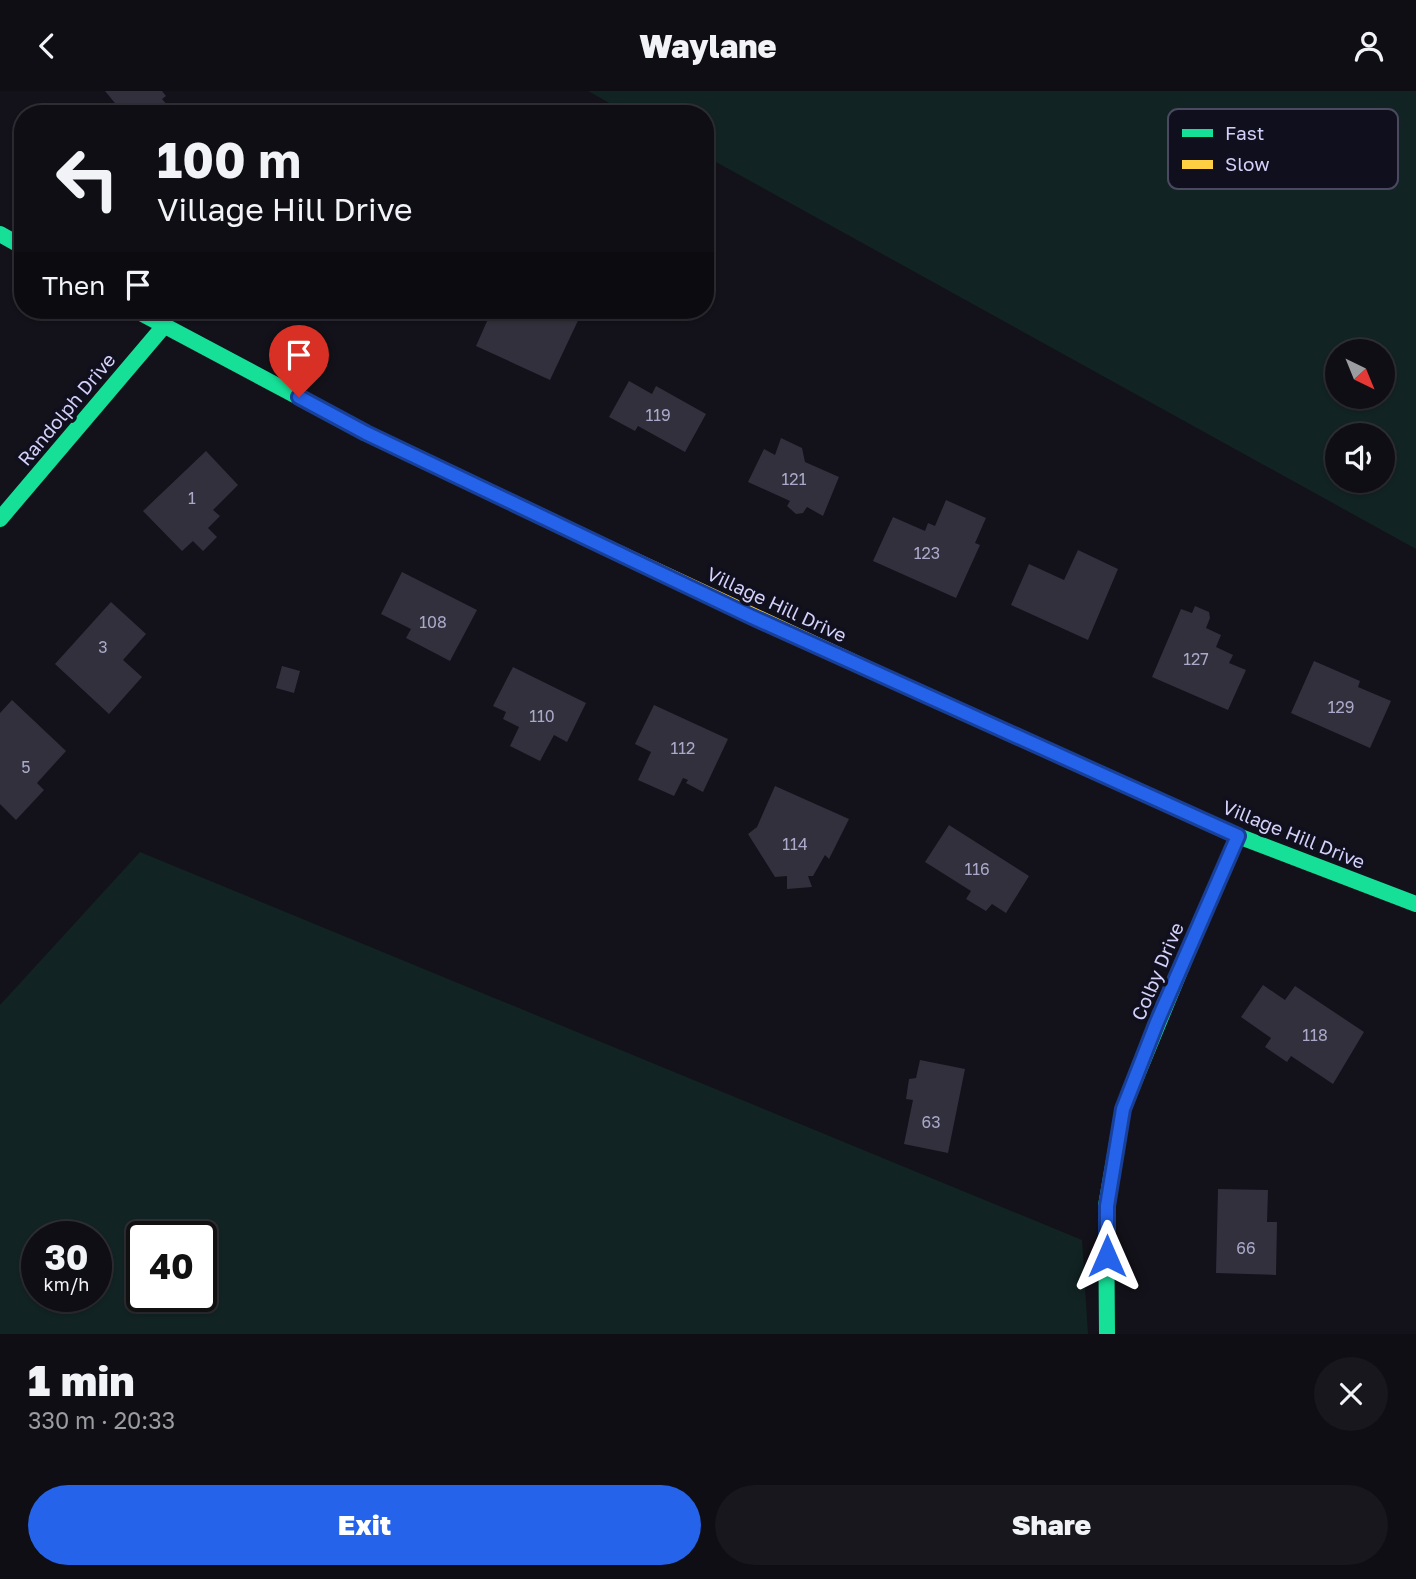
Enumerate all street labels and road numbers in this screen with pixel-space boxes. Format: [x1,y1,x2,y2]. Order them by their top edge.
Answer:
street label: Randolph Drive [12,348,120,470]
street label: Village Hill Drive [703,562,851,646]
street label: Village Hill Drive [1219,795,1369,873]
street label: Colby Drive [1126,919,1188,1023]

